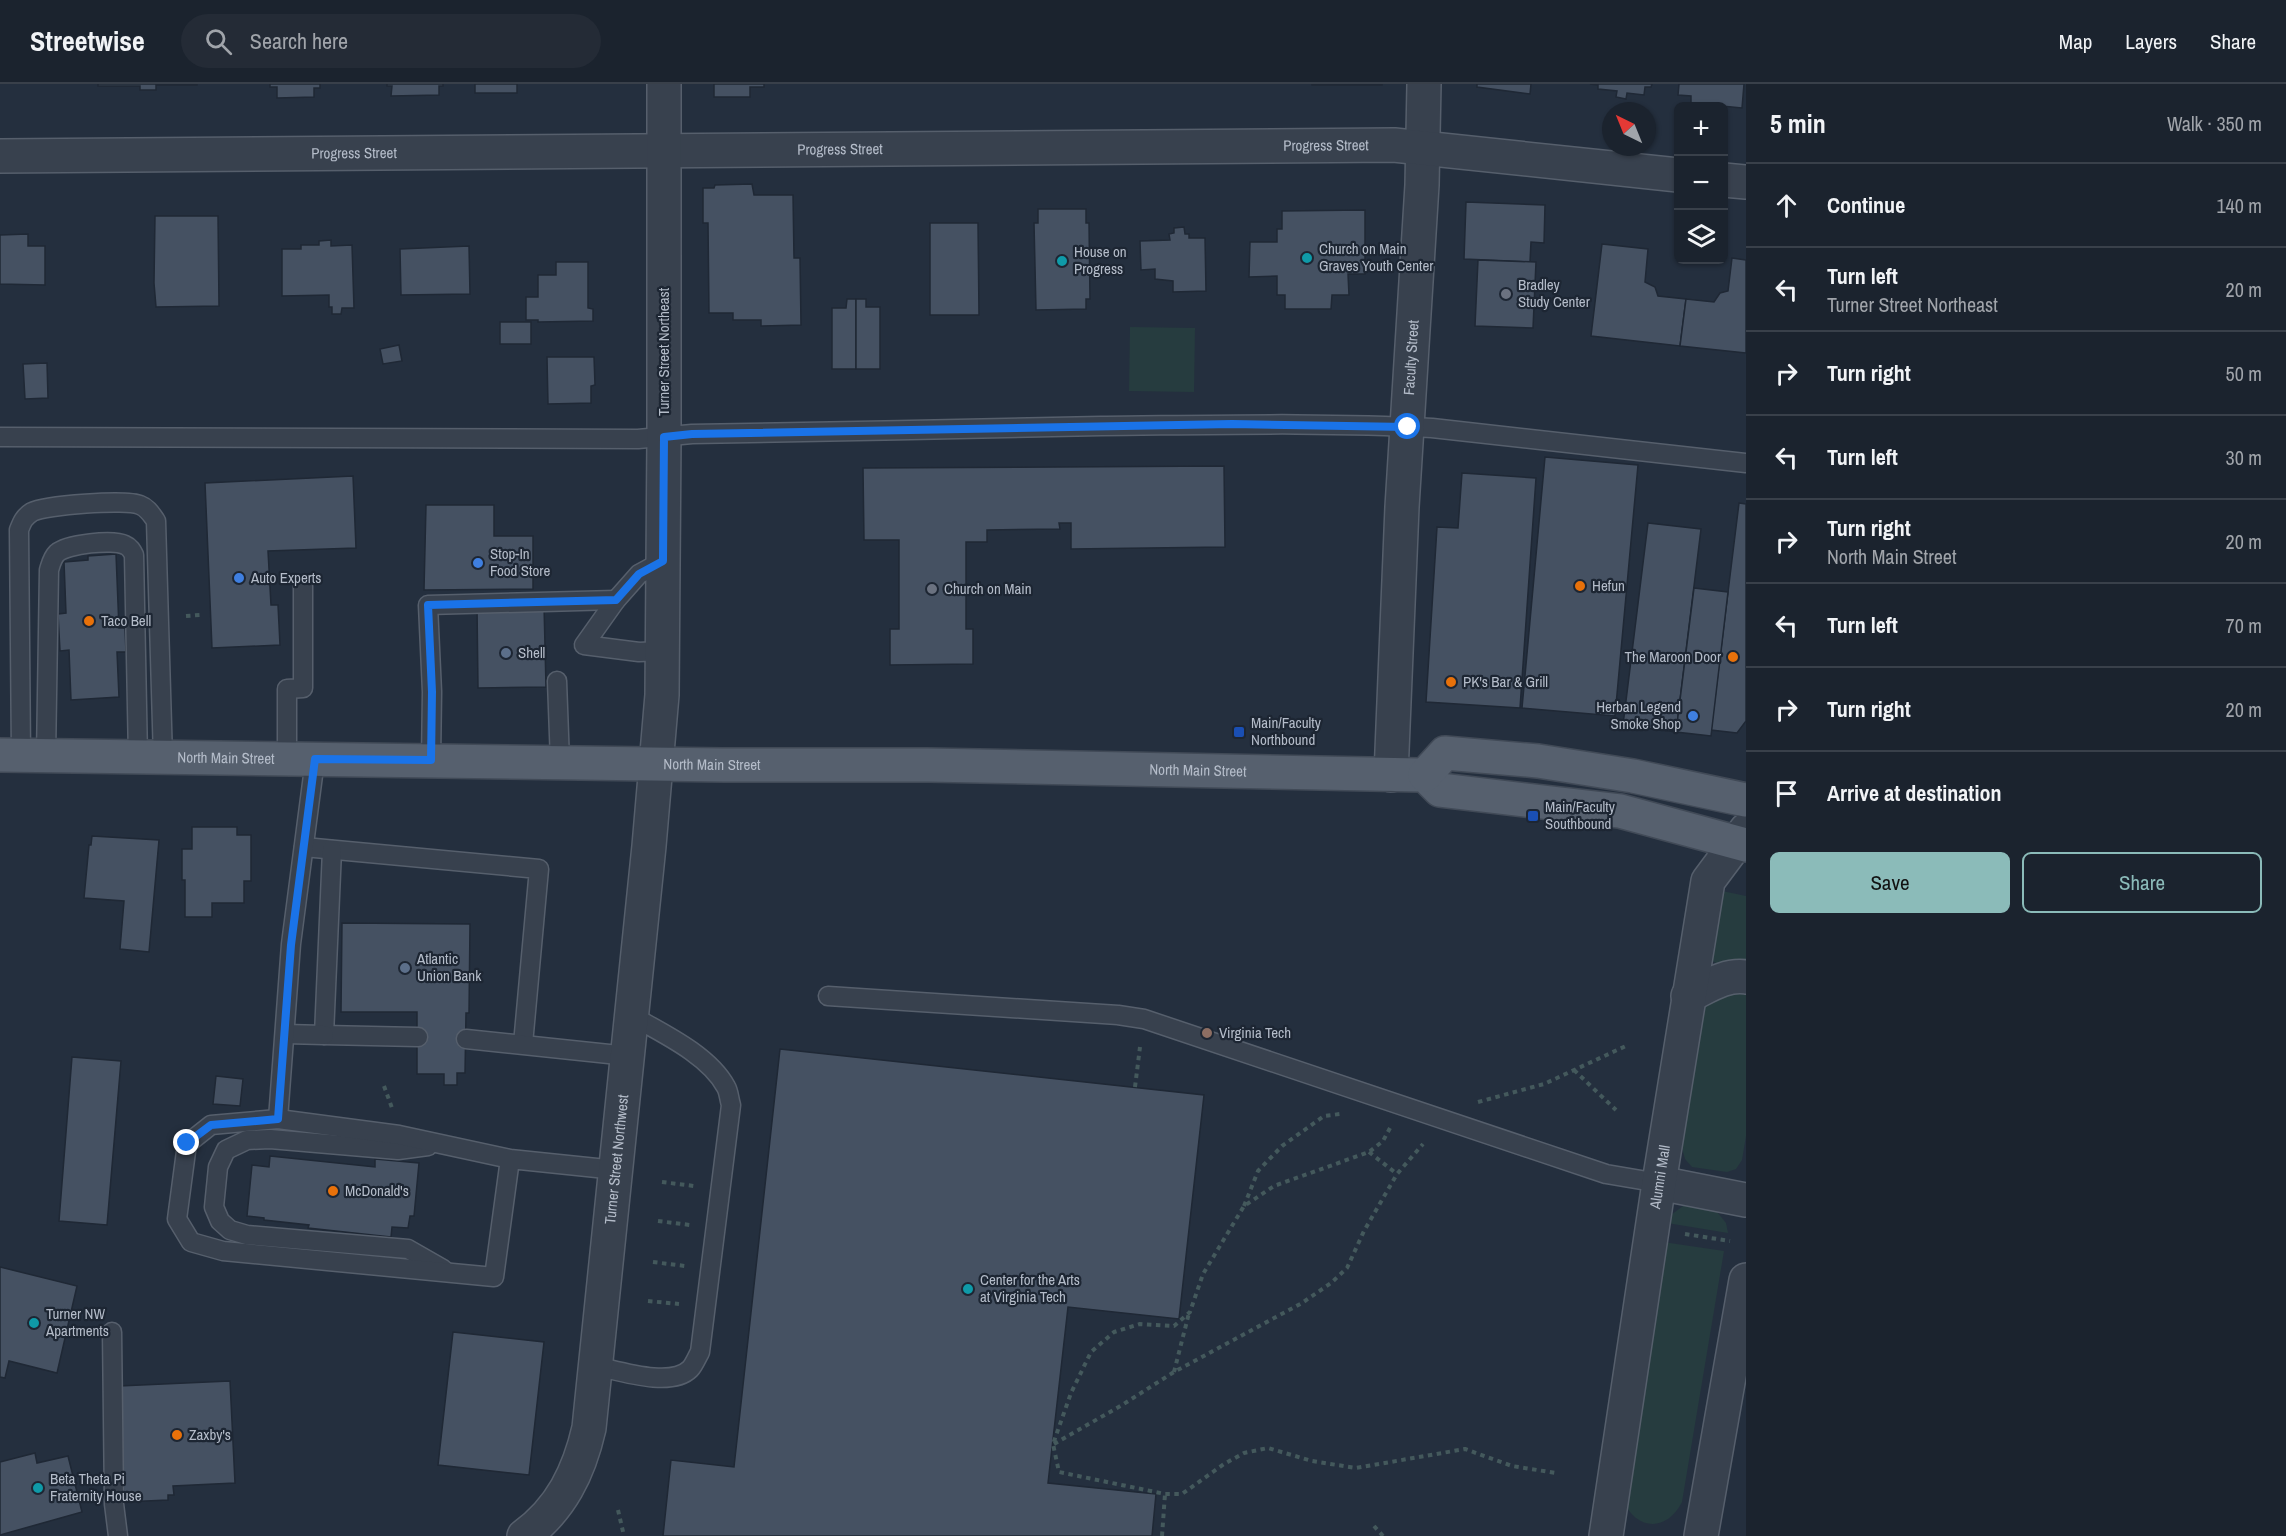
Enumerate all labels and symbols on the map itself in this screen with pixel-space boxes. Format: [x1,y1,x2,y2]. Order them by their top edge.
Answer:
north arrow [1602,102,1656,156]
street label: Progress Street [1283,134,1369,156]
street label: Progress Street [797,138,883,160]
street label: Progress Street [311,142,397,164]
place label: Church on Main Graves Youth Center [1319,238,1433,276]
place label: House on Progress [1074,241,1127,279]
marker: Church on Main Graves Youth Center [1300,251,1314,265]
marker: House on Progress [1055,254,1069,268]
place label: Bradley Study Center [1518,274,1590,312]
street label: Turner Street Northeast [653,287,674,416]
marker: Bradley Study Center [1499,287,1513,301]
street label: Faculty Street [1398,319,1424,396]
route start [1394,413,1420,439]
place label: Stop-In Food Store [490,543,550,581]
marker: Stop-In Food Store [471,556,485,570]
place label: Auto Experts [250,567,321,588]
marker: Auto Experts [232,571,246,585]
place label: Hefun [1592,575,1625,596]
place label: Church on Main [944,578,1032,599]
marker: Hefun [1573,579,1587,593]
marker: Church on Main [925,582,939,596]
place label: Taco Bell [101,610,151,631]
marker: Taco Bell [82,614,96,628]
place label: Shell [518,642,545,663]
marker: Shell [499,646,513,660]
place label: The Maroon Door [1625,646,1721,667]
marker: The Maroon Door [1726,650,1740,664]
place label: PK's Bar & Grill [1463,671,1548,692]
marker: PK's Bar & Grill [1444,675,1458,689]
place label: Herban Legend Smoke Shop [1596,696,1681,734]
marker: Herban Legend Smoke Shop [1686,709,1700,723]
place label: Main/Faculty Northbound [1251,712,1322,750]
marker: Main/Faculty Northbound [1232,725,1246,739]
street label: North Main Street [177,746,275,769]
street label: North Main Street [663,753,761,775]
street label: North Main Street [1149,759,1247,781]
place label: Main/Faculty Southbound [1545,796,1616,834]
marker: Main/Faculty Southbound [1526,809,1540,823]
place label: Atlantic Union Bank [416,948,482,986]
marker: Atlantic Union Bank [398,961,412,975]
place label: Virginia Tech [1219,1022,1291,1043]
marker: Virginia Tech [1200,1026,1214,1040]
street label: Turner Street Northwest [599,1093,633,1225]
route end [173,1129,199,1155]
street label: Alumni Mall [1644,1144,1675,1211]
place label: McDonald's [345,1180,409,1201]
marker: McDonald's [326,1184,340,1198]
place label: Center for the Arts at Virginia Tech [980,1269,1080,1307]
marker: Center for the Arts at Virginia Tech [961,1282,975,1296]
place label: Turner NW Apartments [45,1303,109,1341]
marker: Turner NW Apartments [27,1316,41,1330]
place label: Zaxby's [189,1424,231,1445]
marker: Zaxby's [170,1428,184,1442]
place label: Beta Theta Pi Fraternity House [50,1468,142,1506]
marker: Beta Theta Pi Fraternity House [31,1481,45,1495]

